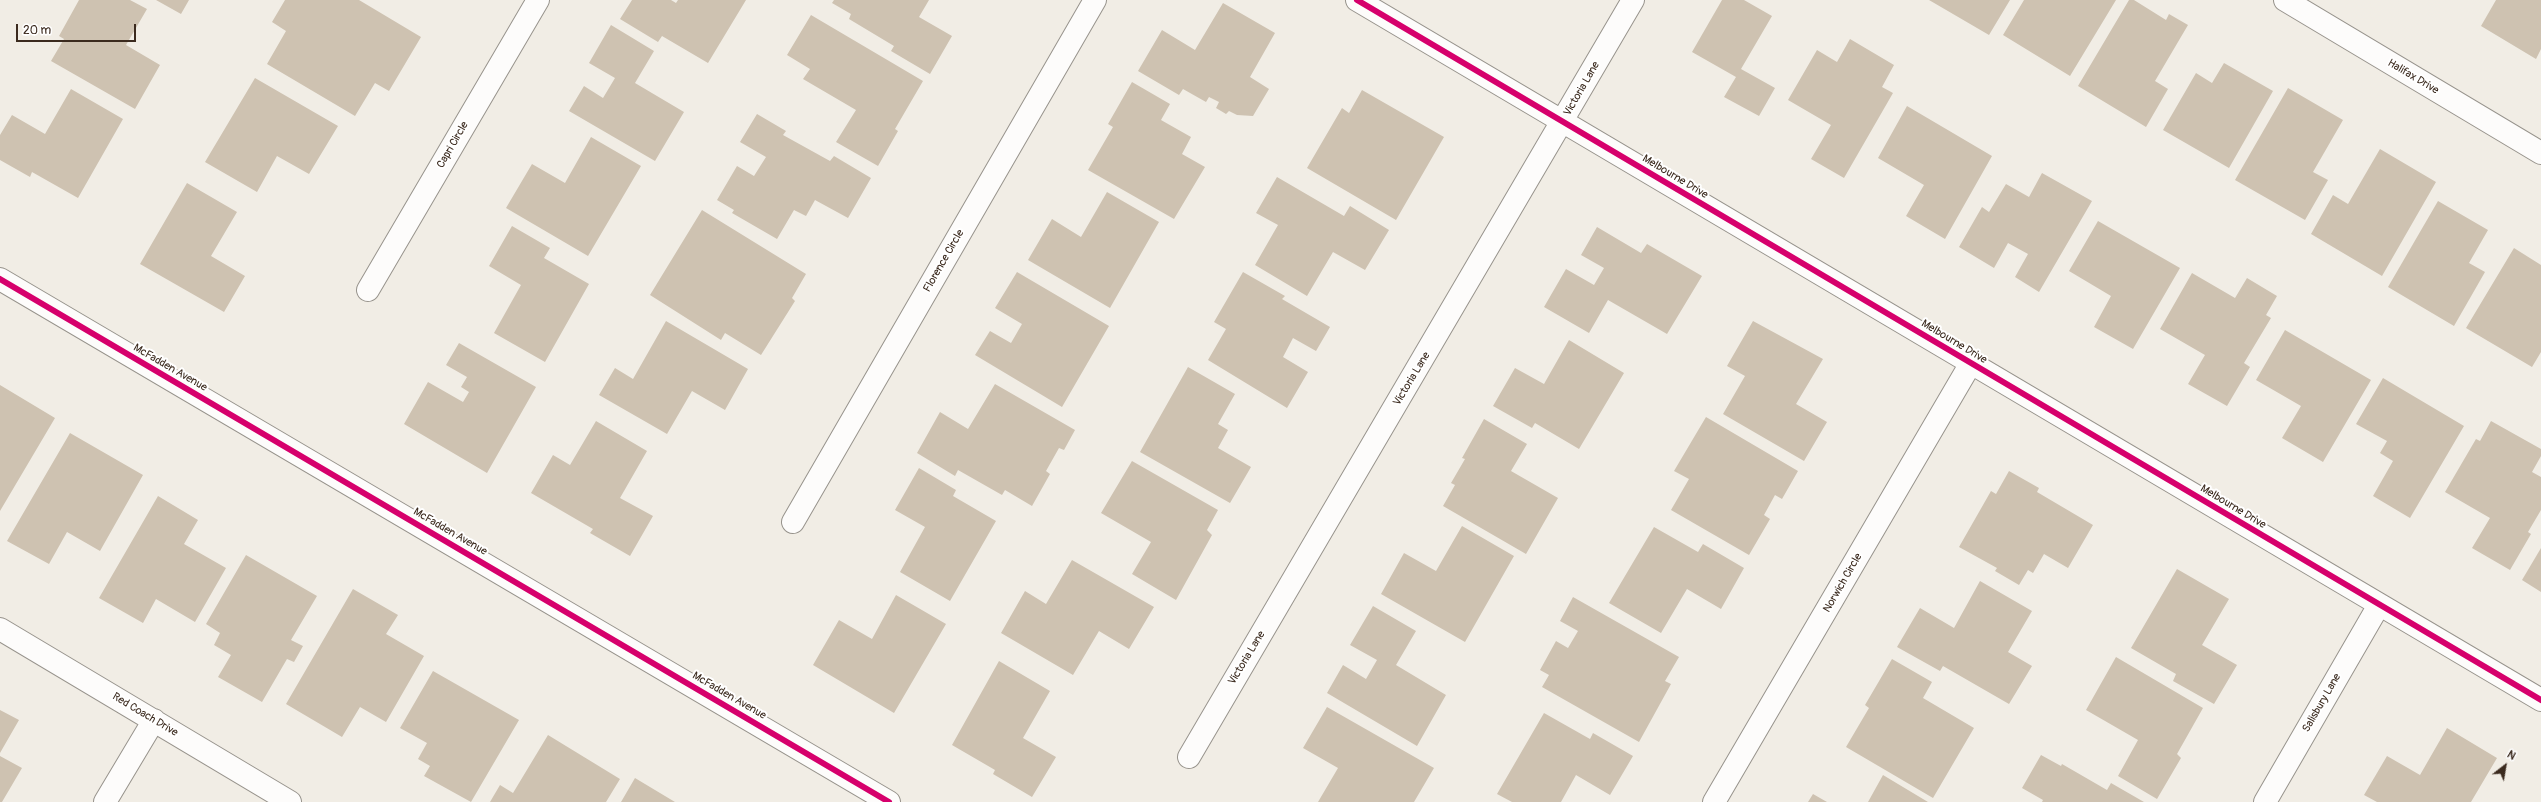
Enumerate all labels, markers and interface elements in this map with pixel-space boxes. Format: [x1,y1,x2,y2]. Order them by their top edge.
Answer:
scale bar [18,16,138,42]
text: 20 m [23,23,51,38]
street label: Halifax Drive [2385,57,2441,97]
street label: Victoria Lane [1561,60,1603,118]
street label: Capri Circle [434,119,472,171]
street label: Melbourne Drive [1640,152,1710,202]
street label: Florence Circle [921,227,967,295]
street label: Melbourne Drive [1919,317,1989,367]
street label: McFadden Avenue [131,342,209,394]
street label: Victoria Lane [1391,350,1433,408]
street label: Melbourne Drive [2198,482,2268,532]
street label: McFadden Avenue [411,506,489,558]
street label: Norwich Circle [1821,551,1865,615]
street label: Victoria Lane [1226,629,1268,687]
street label: McFadden Avenue [690,670,768,722]
street label: Salisbury Lane [2300,671,2344,735]
street label: Red Coach Drive [110,690,180,740]
north arrow [2485,746,2525,786]
text: N [2505,748,2518,763]

